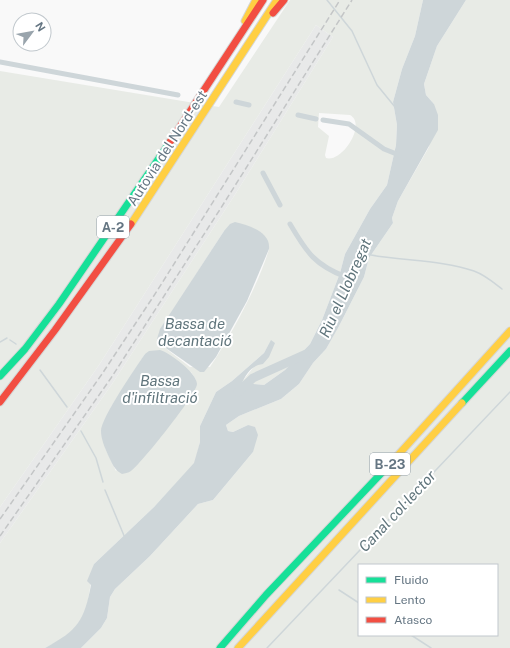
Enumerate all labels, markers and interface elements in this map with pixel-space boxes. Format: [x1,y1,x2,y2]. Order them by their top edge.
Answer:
north arrow [12,12,52,52]
text: N [33,20,48,34]
street label: Autovia del Nord-est [124,87,210,209]
road number: A-2 [97,216,129,238]
water label: Riu el Llobregat [316,236,375,340]
water label: Bassa de decantació [158,315,232,349]
water label: Bassa d'infiltració [122,372,198,406]
road number: B-23 [370,453,410,475]
water label: Canal col·lector [355,467,439,555]
legend [358,564,498,636]
text: Fluido [394,573,429,587]
text: Lento [394,593,426,607]
text: Atasco [394,613,433,627]

